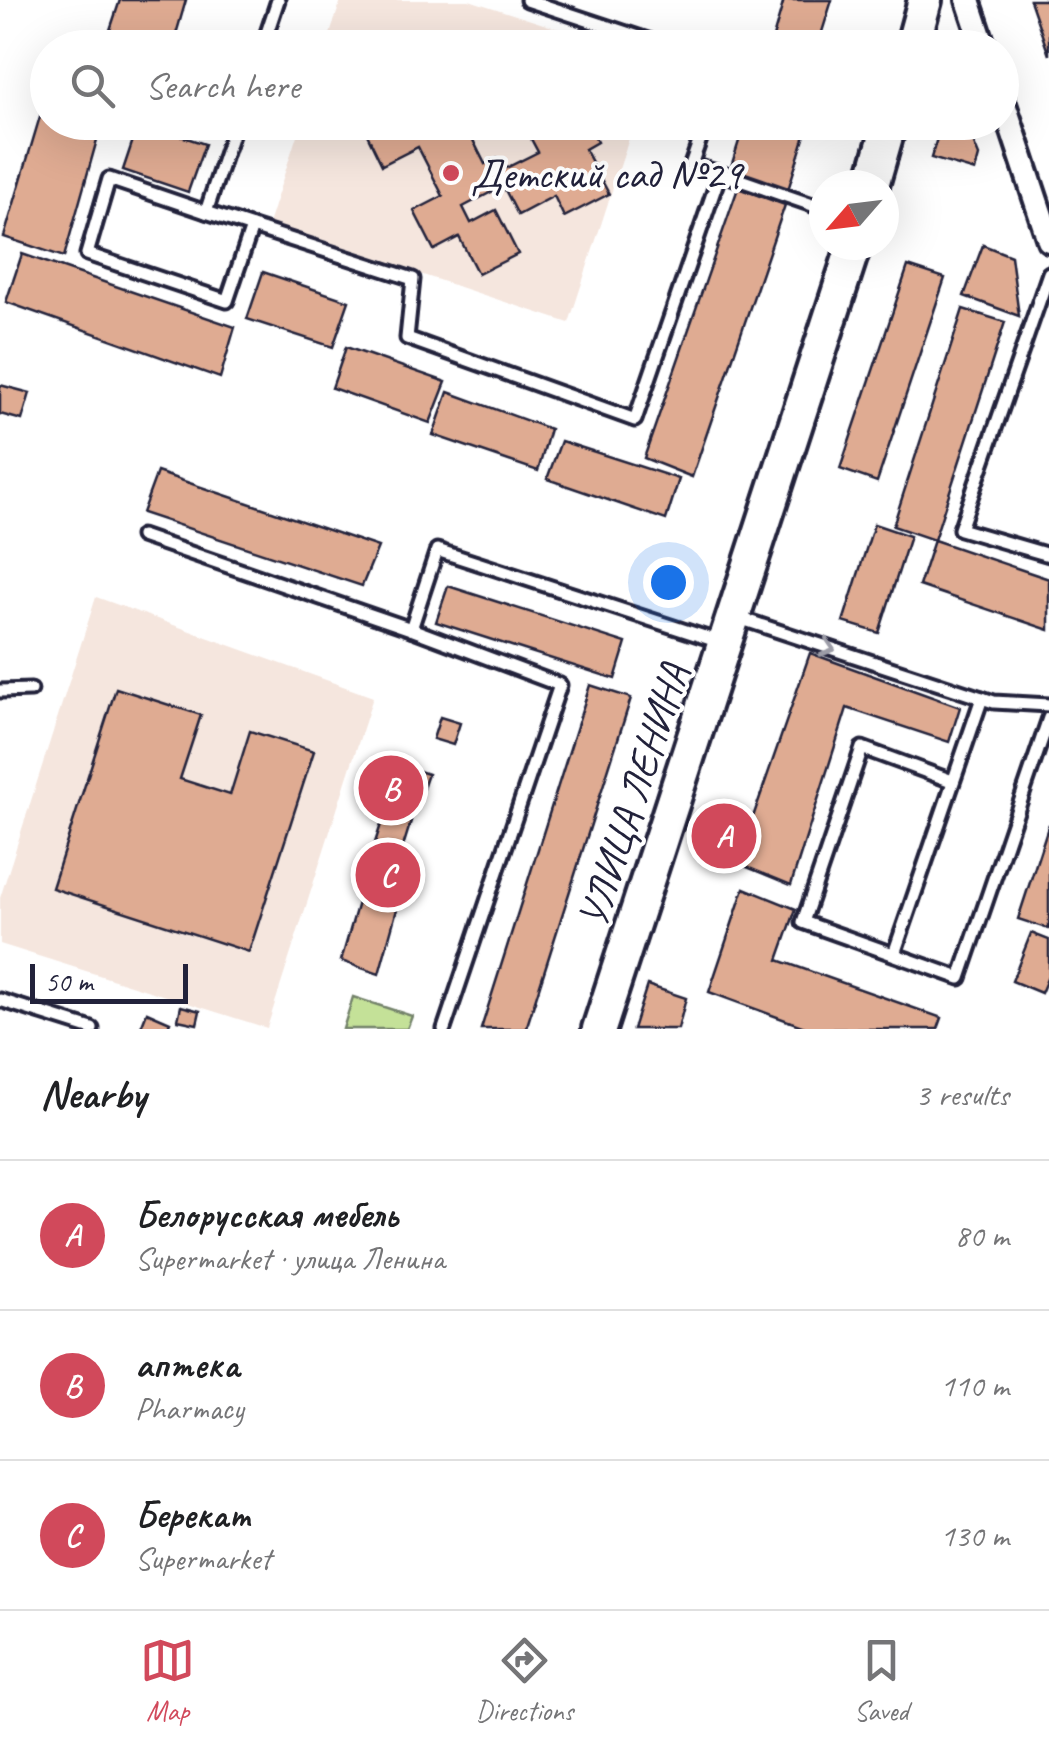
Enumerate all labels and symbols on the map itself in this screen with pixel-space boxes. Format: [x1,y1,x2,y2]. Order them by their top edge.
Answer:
place label: Детский сад №29 [471,148,745,201]
marker: Детский сад №29 [440,162,462,184]
north arrow [809,170,899,260]
your location [643,557,694,608]
one-way arrow [819,636,836,656]
street label: УЛИЦА ЛЕНИНА [566,656,701,934]
pin: B [358,750,424,826]
pin: A [692,798,756,874]
pin: C [356,838,420,912]
scale bar [30,959,188,1004]

